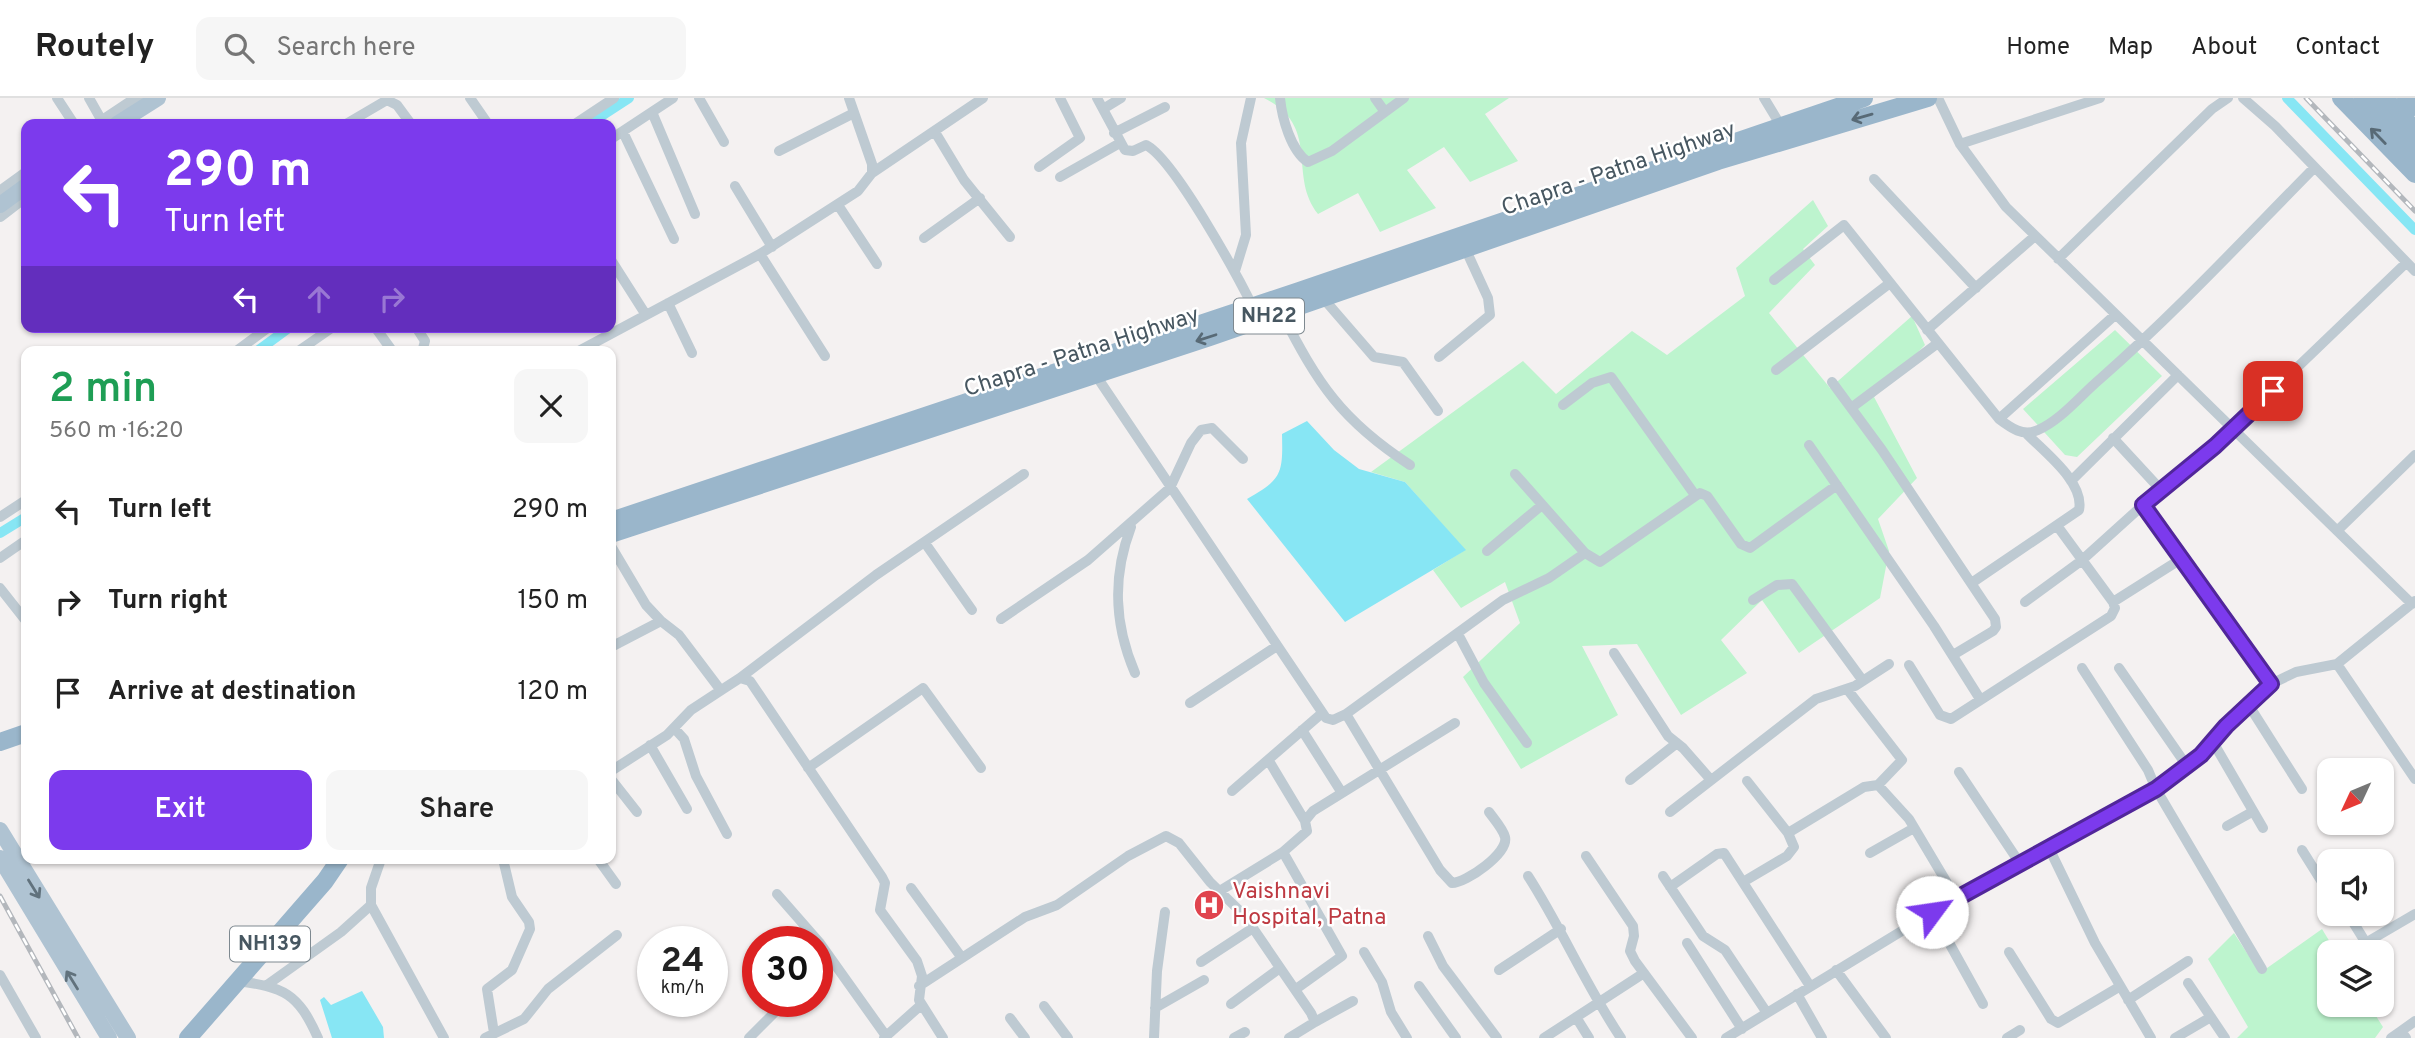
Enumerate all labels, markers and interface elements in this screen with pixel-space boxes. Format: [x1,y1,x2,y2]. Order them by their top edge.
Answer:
search box [196,17,686,80]
text: Routely [35,27,154,69]
icon: search [220,29,258,67]
text: Search here [276,32,415,65]
text: Home [2006,33,2070,63]
text: Map [2108,33,2153,63]
text: About [2191,33,2257,63]
text: Contact [2295,33,2380,63]
one-way arrow [1852,111,1874,124]
street label: Chapra - Patna Highway [1498,116,1740,224]
one-way arrow [2370,128,2387,145]
text: 290 m [164,142,312,204]
icon: left [49,147,140,238]
text: Turn left [164,203,285,243]
icon: left [227,280,265,318]
icon: ahead [300,280,338,318]
icon: right [373,280,411,318]
road number: NH22 [1234,298,1304,333]
street label: Chapra - Patna Highway [961,301,1203,405]
one-way arrow [1195,333,1217,345]
pin [2243,361,2303,421]
text: 2 min [49,364,157,417]
button: close [514,369,588,443]
icon: arrive [2254,372,2292,410]
text: 560 m · 16:20 [49,417,184,446]
icon: left [49,492,87,530]
text: Turn left [108,494,212,527]
text: 290 m [512,494,588,527]
icon: right [49,583,87,621]
text: Turn right [108,585,228,618]
text: 150 m [517,585,588,618]
icon: arrive [49,674,87,712]
text: Arrive at destination [108,676,356,709]
text: 120 m [518,676,588,709]
north arrow [2317,758,2394,835]
map controls [2317,758,2394,1017]
button: Exit [49,770,312,850]
button: Share [326,770,588,850]
button: sound [2317,849,2394,926]
position arrow [1895,875,1969,949]
place label: Vaishnavi Hospital, Patna [1232,878,1386,933]
one-way arrow [27,879,42,898]
hospital icon: Vaishnavi Hospital, Patna [1192,888,1226,922]
road number: NH139 [230,926,310,962]
speed limit sign: 30 [742,926,833,1017]
text: 24 [661,940,704,984]
button: layers [2317,940,2394,1017]
one-way arrow [65,971,79,991]
text: km/h [661,977,704,1000]

